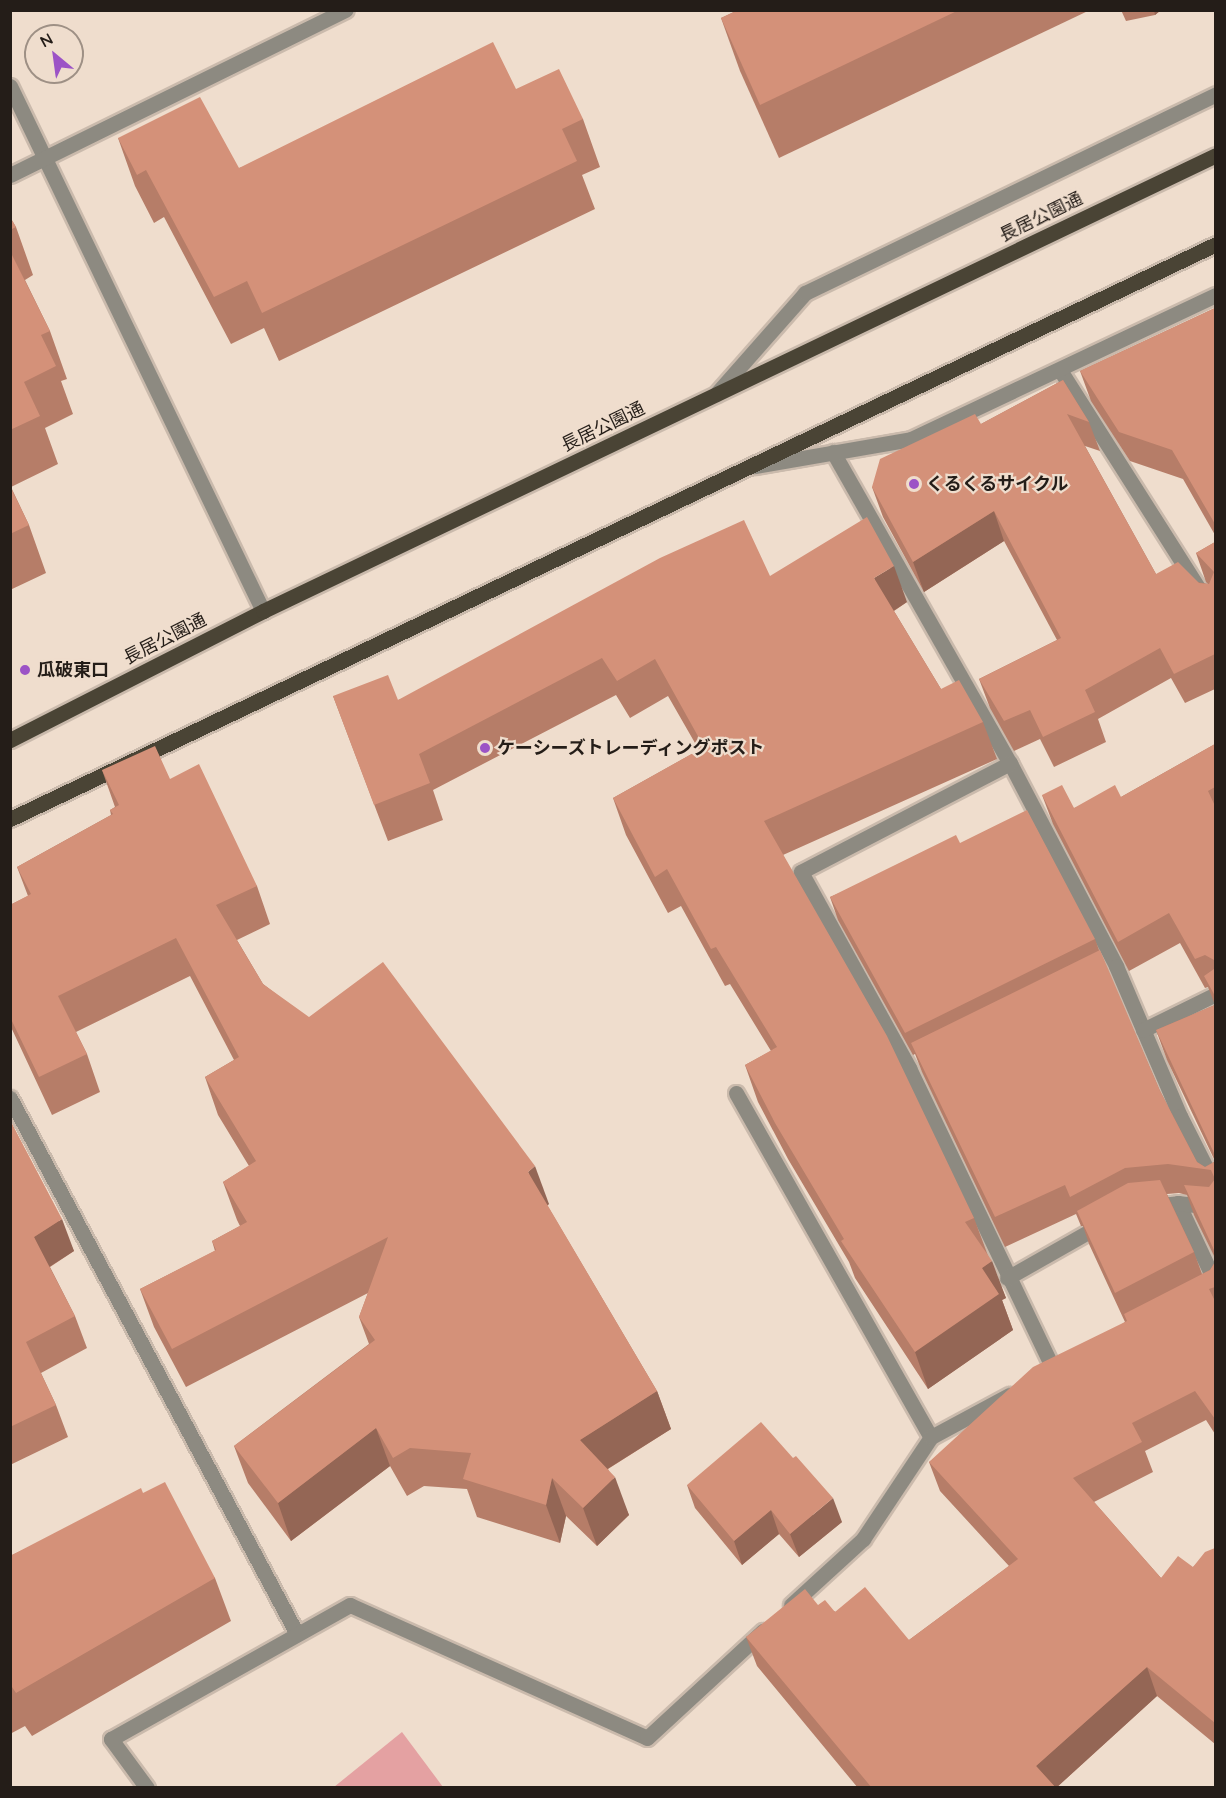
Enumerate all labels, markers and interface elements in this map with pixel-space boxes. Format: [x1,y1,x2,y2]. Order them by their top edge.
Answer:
north arrow [24,24,84,84]
text: N [36,28,56,52]
street label: 長居公園通 [996,188,1086,246]
street label: 長居公園通 [558,398,648,456]
place label: くるくるサイクル [926,473,1070,495]
marker: くるくるサイクル [907,477,921,491]
street label: 長居公園通 [120,609,210,669]
place label: 瓜破東口 [37,659,109,681]
marker: 瓜破東口 [18,663,32,677]
place label: ケーシーズトレーディングポスト [497,737,767,759]
marker: ケーシーズトレーディングポスト [478,741,492,755]

